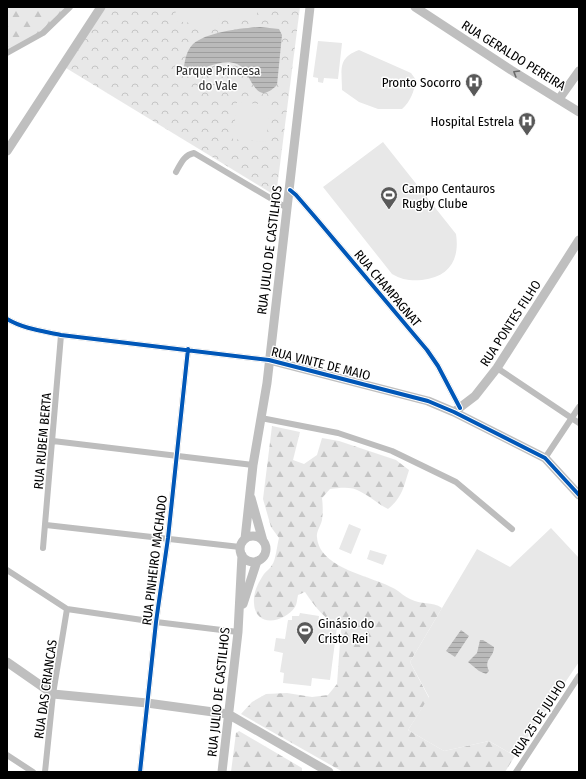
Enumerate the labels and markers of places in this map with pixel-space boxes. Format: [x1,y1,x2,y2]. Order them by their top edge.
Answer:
hospital icon: Pronto Socorro [464,72,484,97]
place label: Pronto Socorro [382,75,461,90]
hospital icon: Hospital Estrela [517,111,537,136]
place label: Hospital Estrela [430,114,514,129]
place label: Campo Centauros Rugby Clube [402,181,496,211]
sports icon: Campo Centauros Rugby Clube [379,185,399,210]
place label: Ginásio do Cristo Rei [318,616,375,646]
sports icon: Ginásio do Cristo Rei [295,620,315,645]

